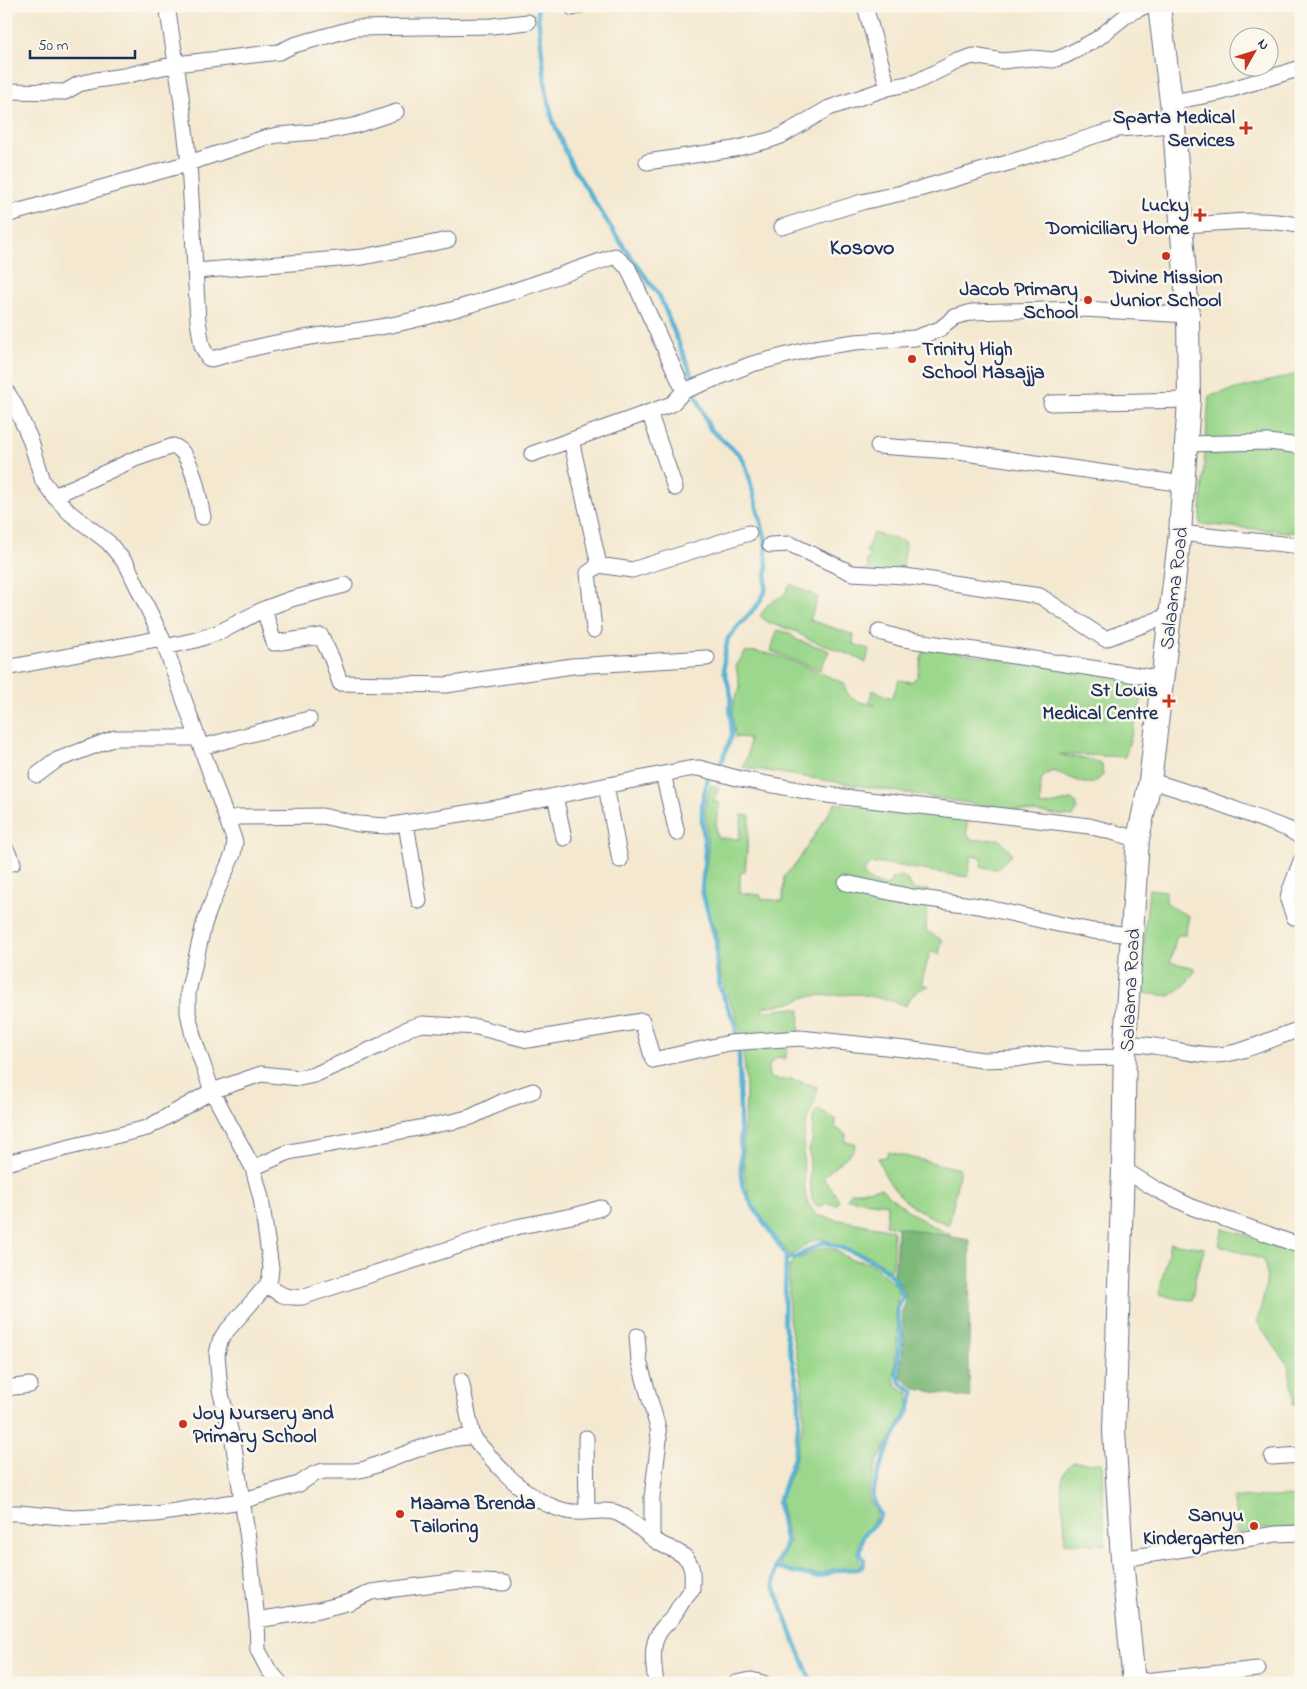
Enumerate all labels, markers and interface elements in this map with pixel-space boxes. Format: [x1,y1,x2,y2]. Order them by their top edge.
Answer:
scale bar [30,28,135,60]
north arrow [1230,28,1280,78]
text: N [1252,34,1274,55]
text: 50 m [38,35,69,57]
place label: Sparta Medical Services [1113,104,1235,156]
marker: Sparta Medical Services [1239,121,1253,135]
place label: Lucky Domiciliary Home [1045,192,1190,245]
marker: Lucky Domiciliary Home [1193,208,1207,222]
district label: Kosovo [830,233,894,265]
marker: Divine Mission Junior School [1160,250,1172,262]
place label: Divine Mission Junior School [1108,264,1223,316]
place label: Jacob Primary School [959,276,1078,328]
marker: Jacob Primary School [1082,294,1094,306]
place label: Trinity High School Masajja [922,336,1045,388]
marker: Trinity High School Masajja [906,353,918,365]
street label: Salaama Road [1154,525,1197,651]
place label: St Louis Medical Centre [1042,677,1159,729]
marker: St Louis Medical Centre [1162,694,1176,708]
street label: Salaama Road [1114,928,1149,1053]
place label: Joy Nursery and Primary School [193,1400,334,1453]
marker: Joy Nursery and Primary School [177,1418,189,1430]
place label: Maama Brenda Tailoring [410,1490,536,1543]
place label: Sanyu Kindergarten [1143,1502,1244,1555]
marker: Maama Brenda Tailoring [394,1508,406,1520]
marker: Sanyu Kindergarten [1248,1520,1260,1532]

